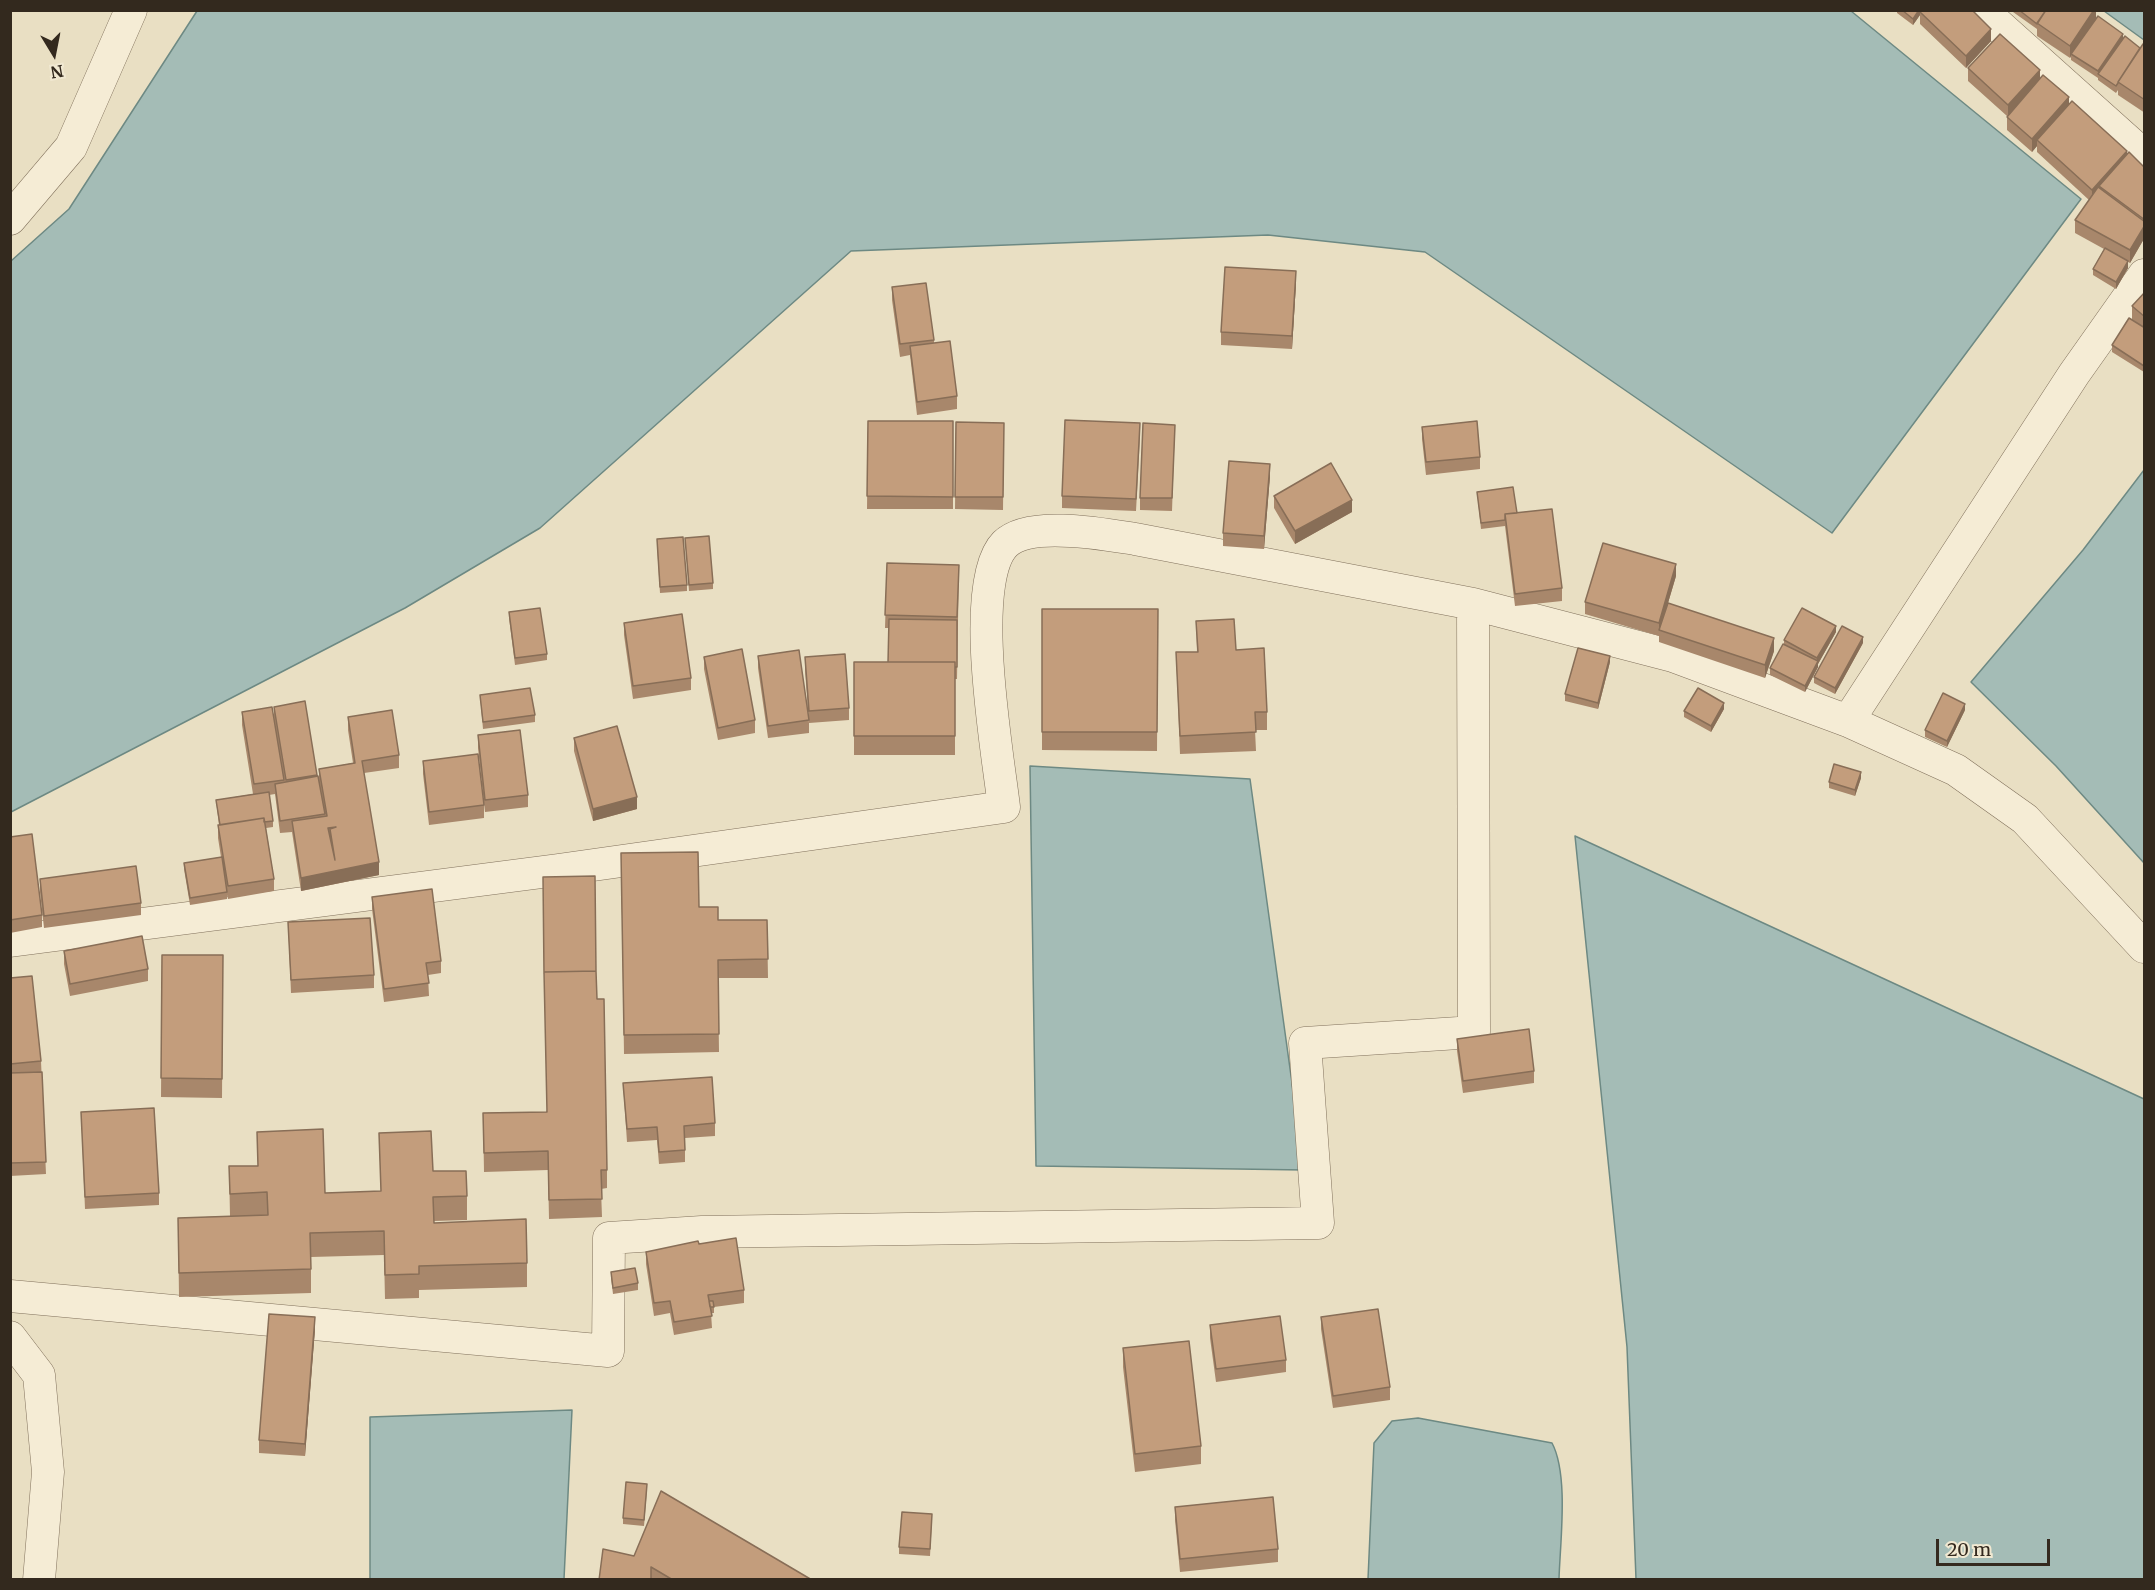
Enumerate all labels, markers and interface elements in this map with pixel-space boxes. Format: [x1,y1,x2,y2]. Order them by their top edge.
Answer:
north arrow [24,24,84,84]
text: N [49,61,65,83]
scale bar [1939,1527,2053,1565]
text: 20 m [1947,1538,1991,1561]

